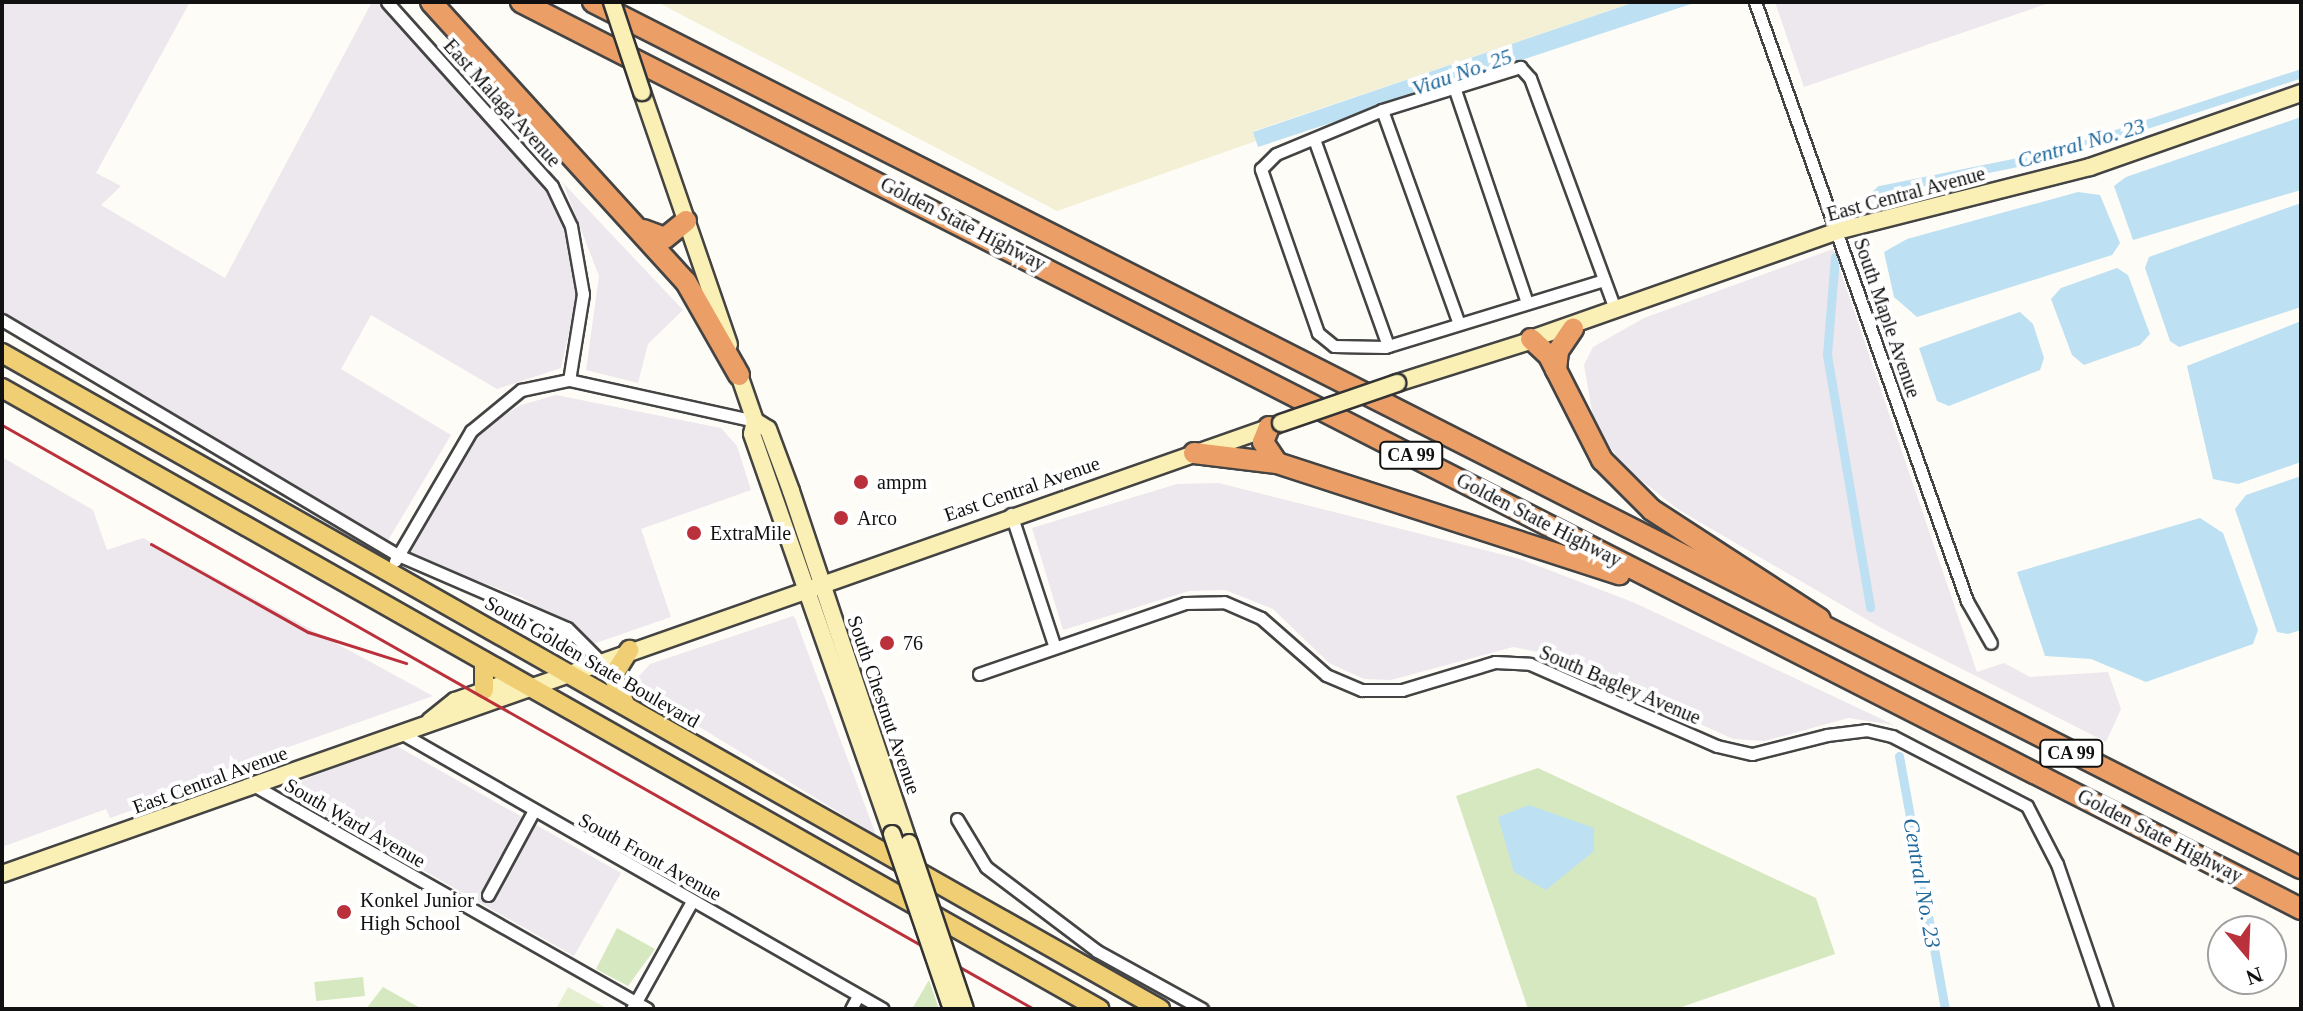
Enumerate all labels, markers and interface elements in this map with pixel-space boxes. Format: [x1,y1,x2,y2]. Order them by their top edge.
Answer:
street label: East Malaga Avenue [438,34,566,172]
water label: Viau No. 25 [1408,43,1516,101]
water label: Central No. 23 [2014,112,2148,174]
street label: East Central Avenue [1824,161,1988,227]
street label: Golden State Highway [876,172,1050,276]
street label: South Maple Avenue [1848,234,1926,402]
road number: CA 99 [1377,441,1445,469]
street label: East Central Avenue [941,451,1103,527]
street label: Golden State Highway [1452,468,1626,572]
place label: ampm [877,470,927,494]
marker: ampm [852,473,870,491]
place label: Arco [857,506,897,530]
marker: Arco [832,509,850,527]
place label: ExtraMile [710,521,791,545]
marker: ExtraMile [685,524,703,542]
street label: South Golden State Boulevard [480,591,704,733]
street label: South Chestnut Avenue [842,612,926,798]
place label: 76 [903,631,923,655]
marker: 76 [878,634,896,652]
street label: South Bagley Avenue [1535,640,1705,730]
road number: CA 99 [2037,739,2105,767]
street label: East Central Avenue [129,741,291,819]
street label: South Ward Avenue [280,773,430,873]
street label: Golden State Highway [2073,784,2247,888]
street label: South Front Avenue [574,808,726,906]
water label: Central No. 23 [1898,816,1946,950]
place label: Konkel Junior High School [360,888,474,935]
marker: Konkel Junior High School [335,903,353,921]
north arrow [2207,915,2287,995]
text: N [2243,962,2266,991]

